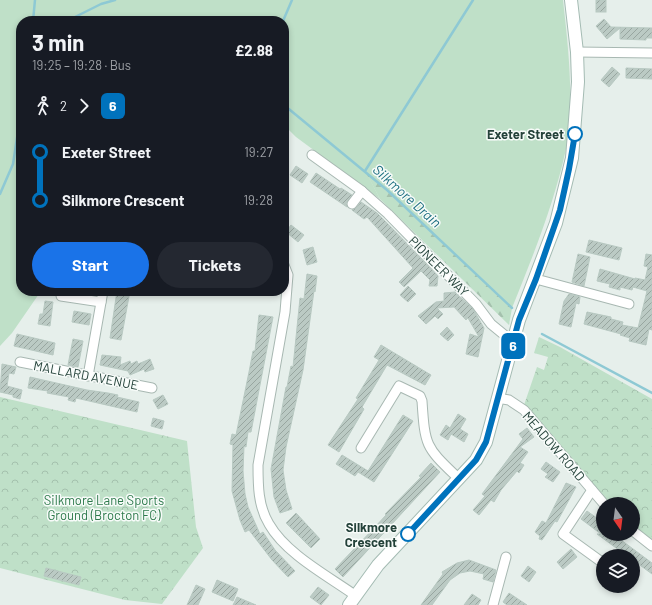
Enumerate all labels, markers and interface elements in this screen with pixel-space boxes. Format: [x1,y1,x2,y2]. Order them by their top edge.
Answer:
text: 3 min [32,29,84,55]
text: £2.88 [235,41,273,59]
text: 19:25 – 19:28 · Bus [32,57,131,73]
icon: walk [32,95,54,117]
icon: forward [73,95,95,117]
text: 6 [109,97,117,114]
text: 2 [60,98,67,114]
place label: Exeter Street [487,126,564,142]
marker: Exeter Street [567,126,583,142]
text: Exeter Street [62,143,151,161]
text: 19:27 [244,144,273,160]
water label: Silkmore Drain [370,161,445,231]
text: Silkmore Crescent [62,191,184,209]
text: 19:28 [244,192,273,208]
street label: PIONEER WAY [406,233,472,299]
button: Start [32,242,149,288]
button: Tickets [157,242,273,288]
line badge: 6 [500,333,526,359]
text: 6 [509,337,517,354]
street label: MALLARD AVENUE [32,357,140,393]
street label: MEADOW ROAD [519,408,589,484]
park label: Silkmore Lane Sports Ground (Brocton FC) [44,492,164,523]
north arrow [596,497,640,541]
map controls [596,497,640,593]
place label: Silkmore Crescent [345,519,397,550]
marker: Silkmore Crescent [400,526,416,542]
button: layers [596,549,640,593]

